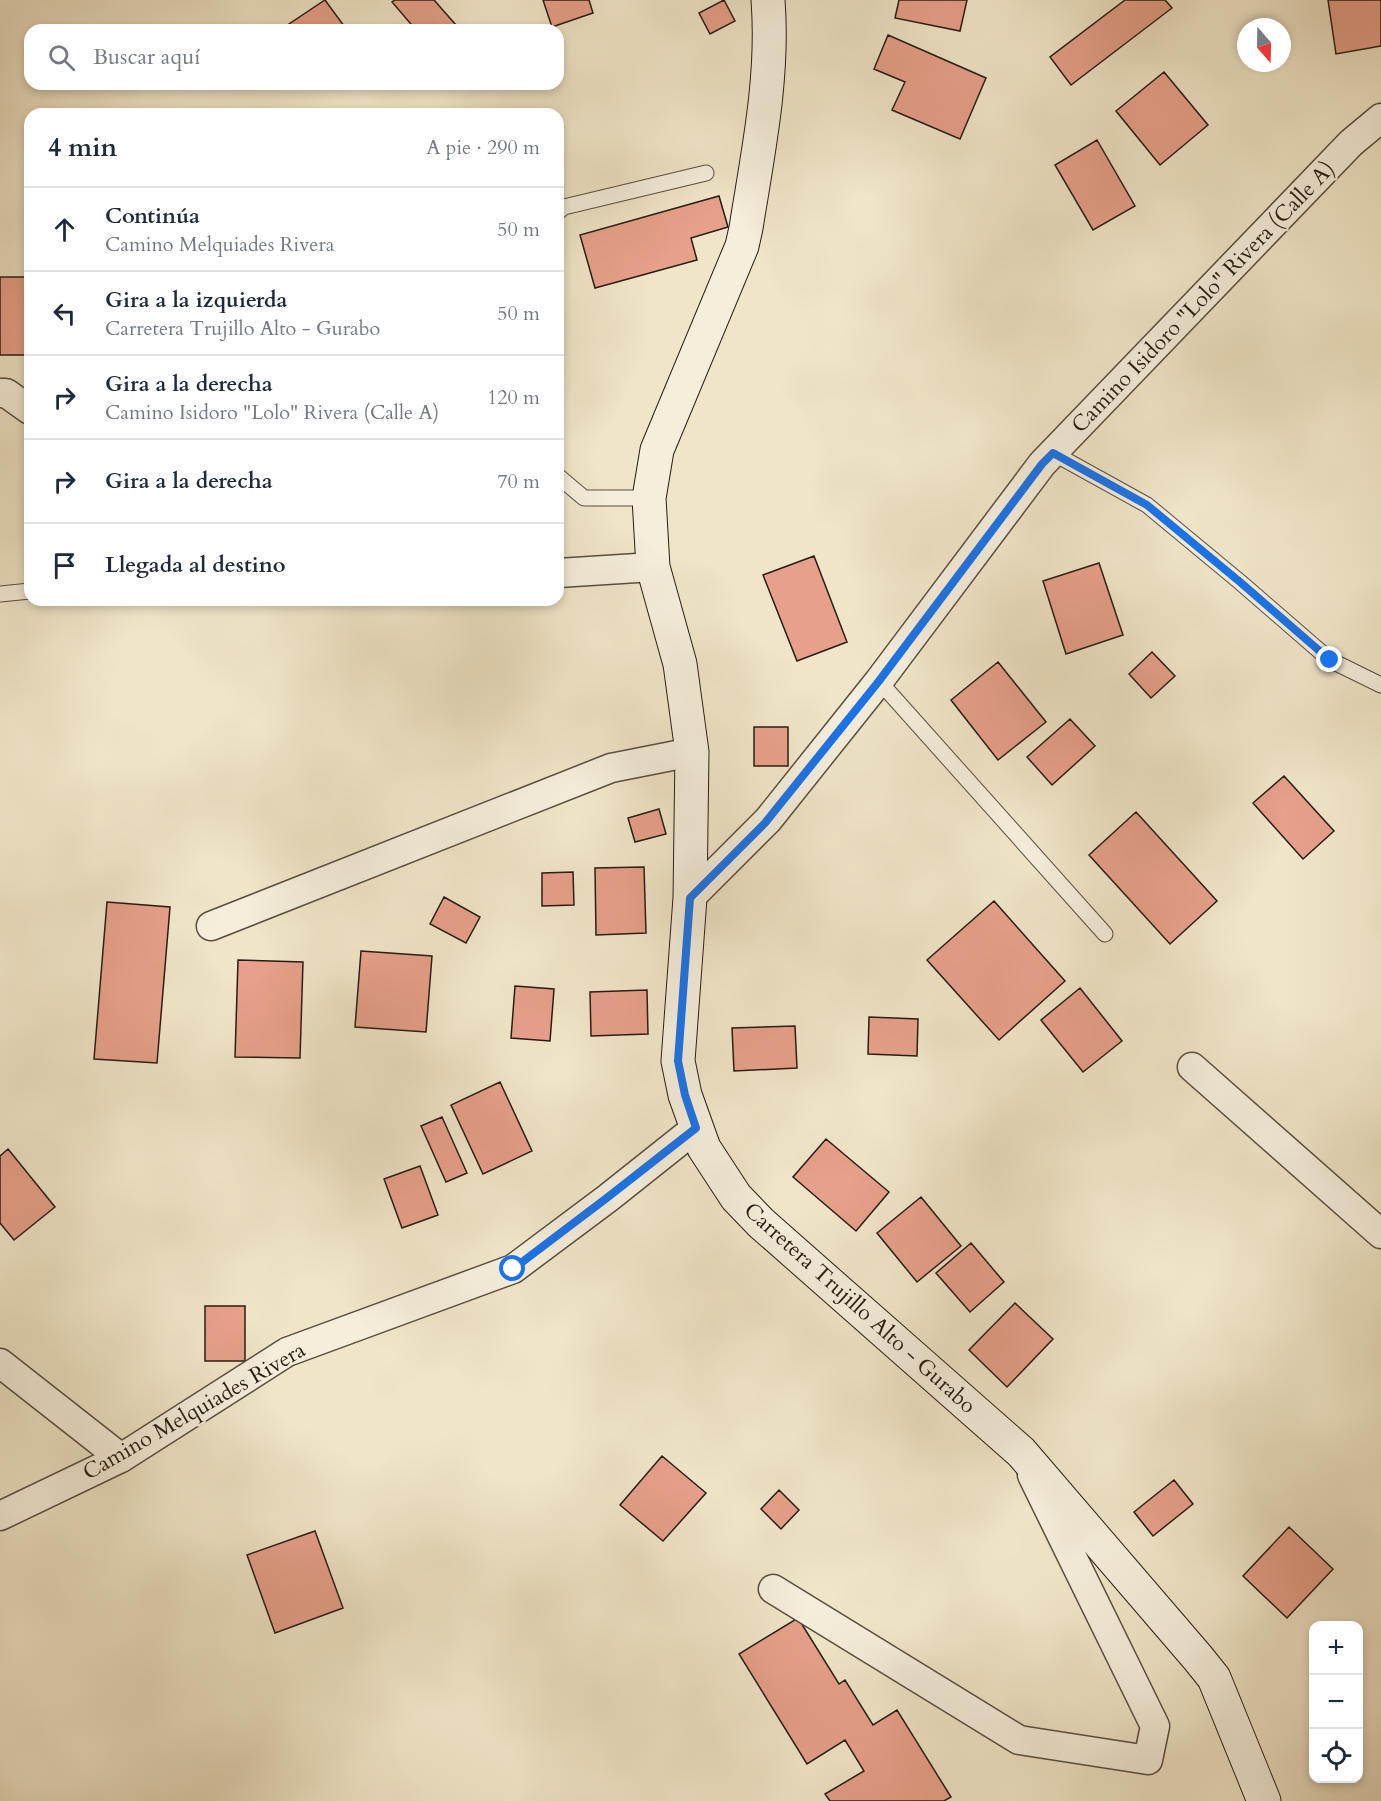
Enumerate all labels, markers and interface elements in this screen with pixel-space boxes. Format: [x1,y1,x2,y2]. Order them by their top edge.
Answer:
north arrow [1237,18,1291,72]
search box [24,24,564,90]
icon: search [45,41,78,74]
text: Buscar aquí [93,42,200,72]
text: 4 min [48,130,117,165]
text: A pie · 290 m [426,134,540,161]
street label: Camino Isidoro "Lolo" Rivera (Calle A) [1065,154,1341,440]
text: Continúa [105,201,200,231]
icon: ahead [48,213,81,246]
text: 50 m [497,216,540,243]
text: Camino Melquiades Rivera [105,231,334,258]
text: Gira a la izquierda [105,285,288,315]
icon: left [48,297,81,330]
text: 50 m [497,300,540,327]
text: Carretera Trujillo Alto - Gurabo [105,315,380,342]
text: Gira a la derecha [105,369,273,399]
icon: right [48,381,81,414]
text: 120 m [487,384,540,411]
text: Camino Isidoro "Lolo" Rivera (Calle A) [105,399,439,426]
icon: right [48,465,81,498]
text: Gira a la derecha [105,466,273,496]
text: 70 m [497,468,540,495]
icon: arrive [48,549,81,582]
text: Llegada al destino [105,550,286,580]
route end [1316,646,1342,672]
street label: Carretera Trujillo Alto - Gurabo [737,1196,983,1421]
route start [499,1255,525,1281]
street label: Camino Melquiades Rivera [77,1335,311,1487]
map controls [1309,1621,1363,1783]
button: + [1309,1621,1363,1675]
button: − [1309,1675,1363,1729]
button: locate [1309,1729,1363,1783]

